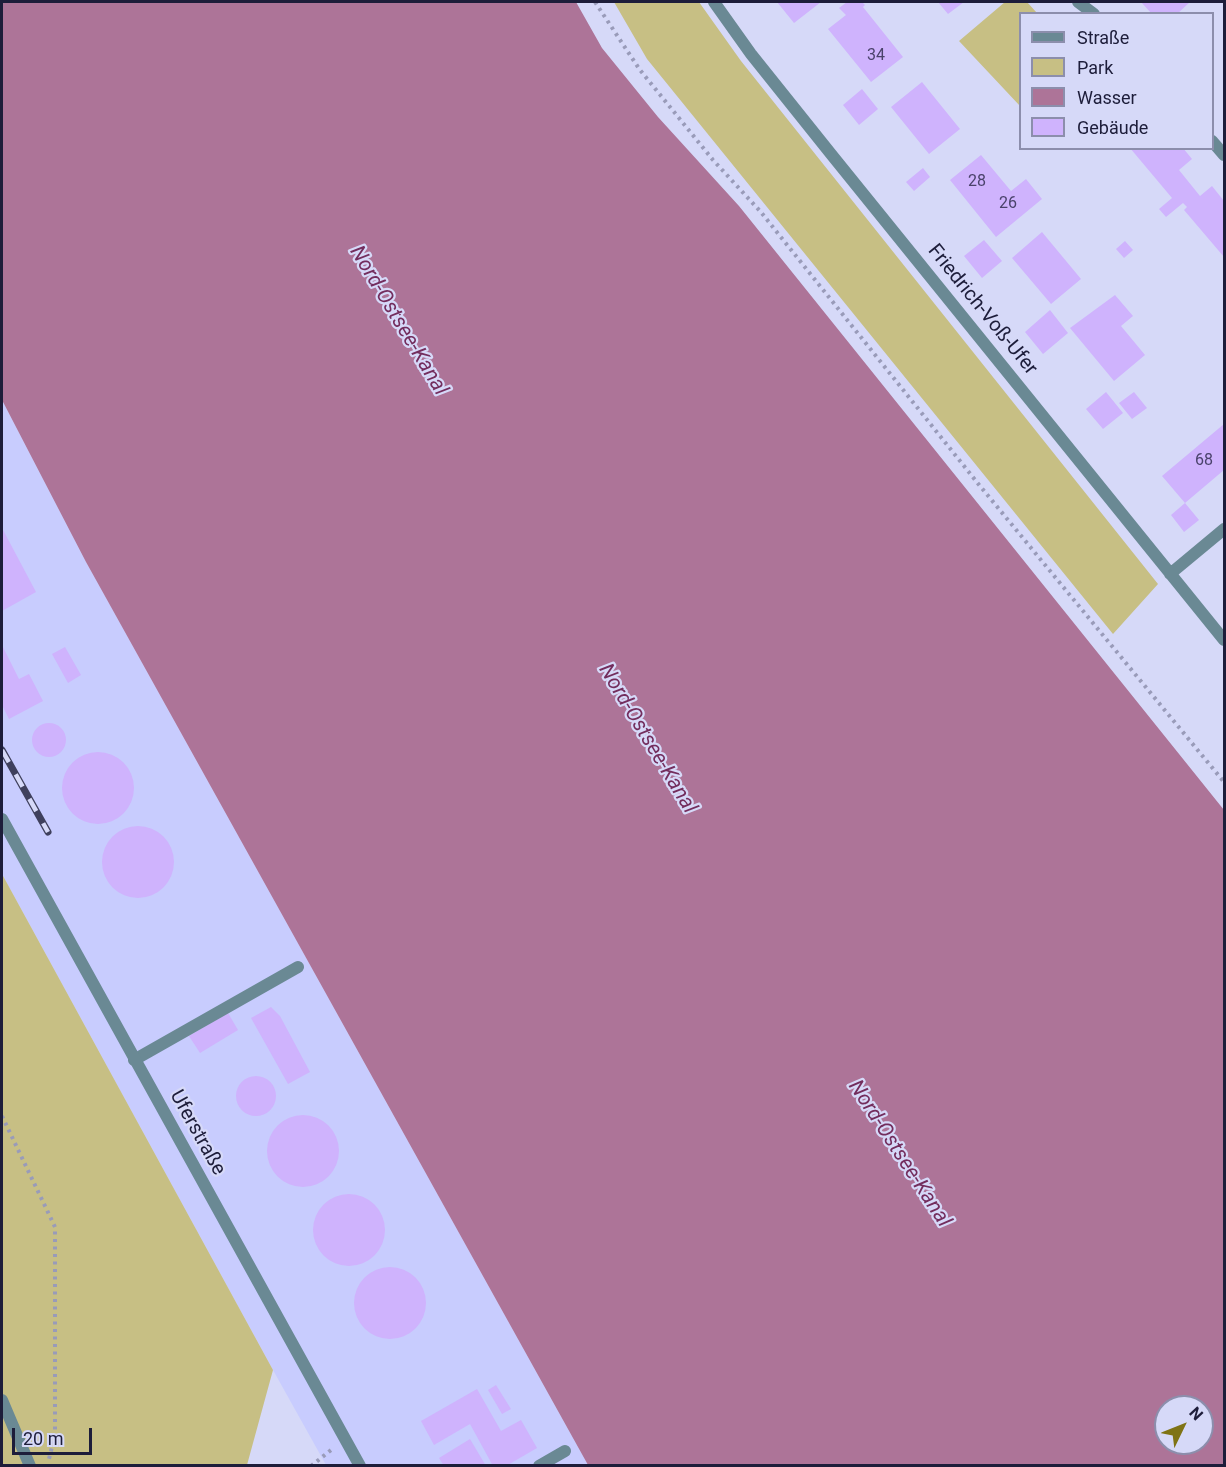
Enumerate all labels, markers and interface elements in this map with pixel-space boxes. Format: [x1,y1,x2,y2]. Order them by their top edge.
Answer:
legend [1019,12,1214,150]
text: Straße [1077,27,1129,48]
house number: 34 [867,46,885,66]
text: Park [1077,57,1113,78]
text: Wasser [1077,87,1137,108]
text: Gebäude [1077,117,1148,138]
house number: 28 [968,172,986,192]
house number: 26 [999,194,1017,214]
street label: Friedrich-Voß-Ufer [922,240,1042,380]
water label: Nord-Ostsee-Kanal [343,242,453,400]
house number: 68 [1195,451,1213,471]
water label: Nord-Ostsee-Kanal [592,660,702,818]
water label: Nord-Ostsee-Kanal [842,1076,956,1232]
street label: Uferstraße [164,1086,230,1180]
north arrow [1154,1395,1214,1455]
text: N [1185,1403,1207,1424]
scale bar [15,1416,94,1454]
text: 20 m [23,1428,63,1449]

